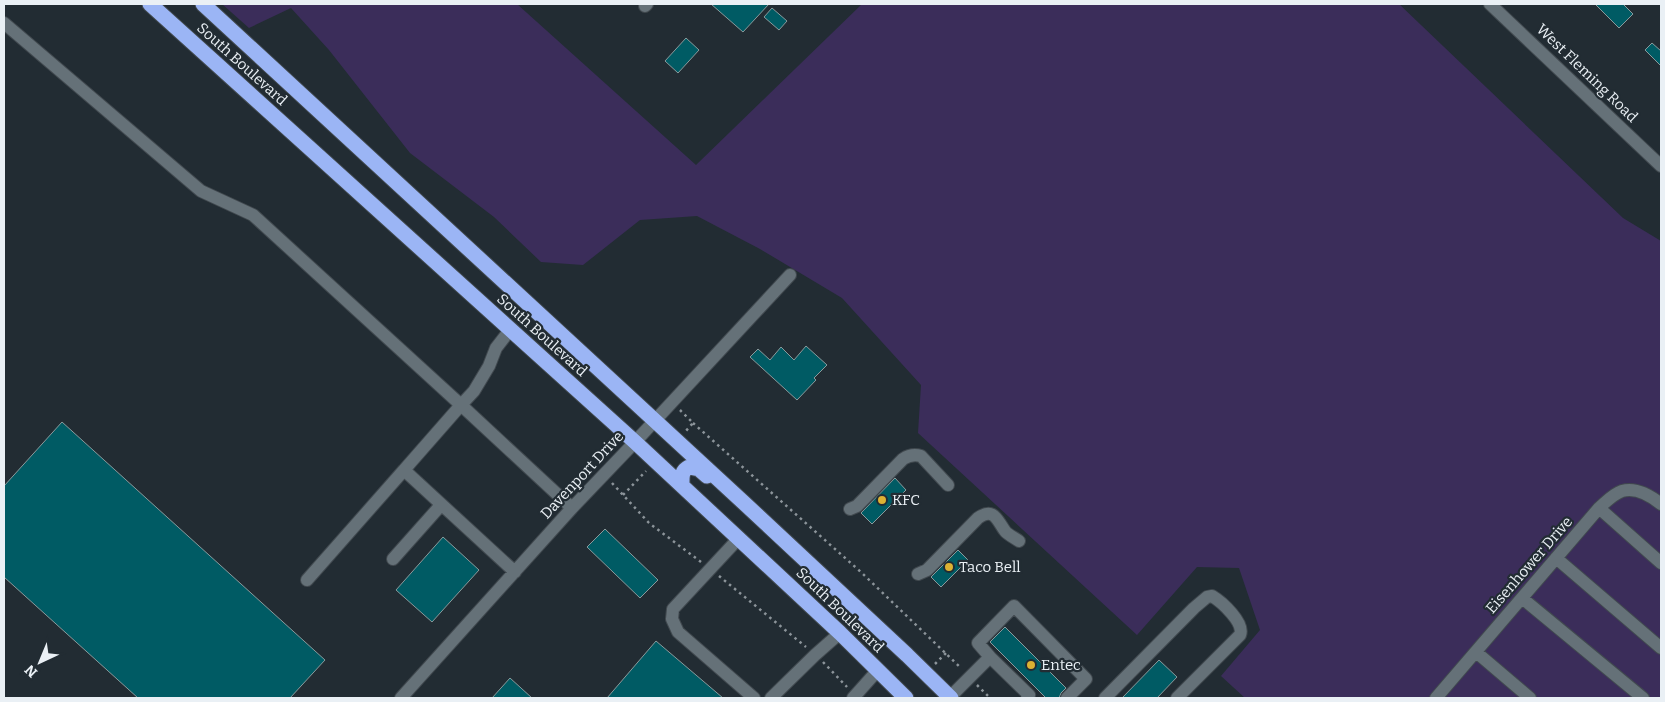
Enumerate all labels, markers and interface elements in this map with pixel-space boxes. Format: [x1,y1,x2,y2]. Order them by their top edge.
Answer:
street label: South Boulevard [193,19,291,109]
street label: West Fleming Road [1533,20,1641,126]
street label: South Boulevard [493,290,591,380]
street label: Davenport Drive [537,427,627,523]
place label: KFC [892,491,920,509]
marker: KFC [876,494,888,506]
street label: Eisenhower Drive [1482,513,1576,617]
place label: Taco Bell [959,558,1021,576]
marker: Taco Bell [943,561,955,573]
street label: South Boulevard [792,564,888,656]
north arrow [15,637,65,687]
place label: Entec [1041,656,1081,674]
marker: Entec [1025,659,1037,671]
text: N [21,661,41,681]

